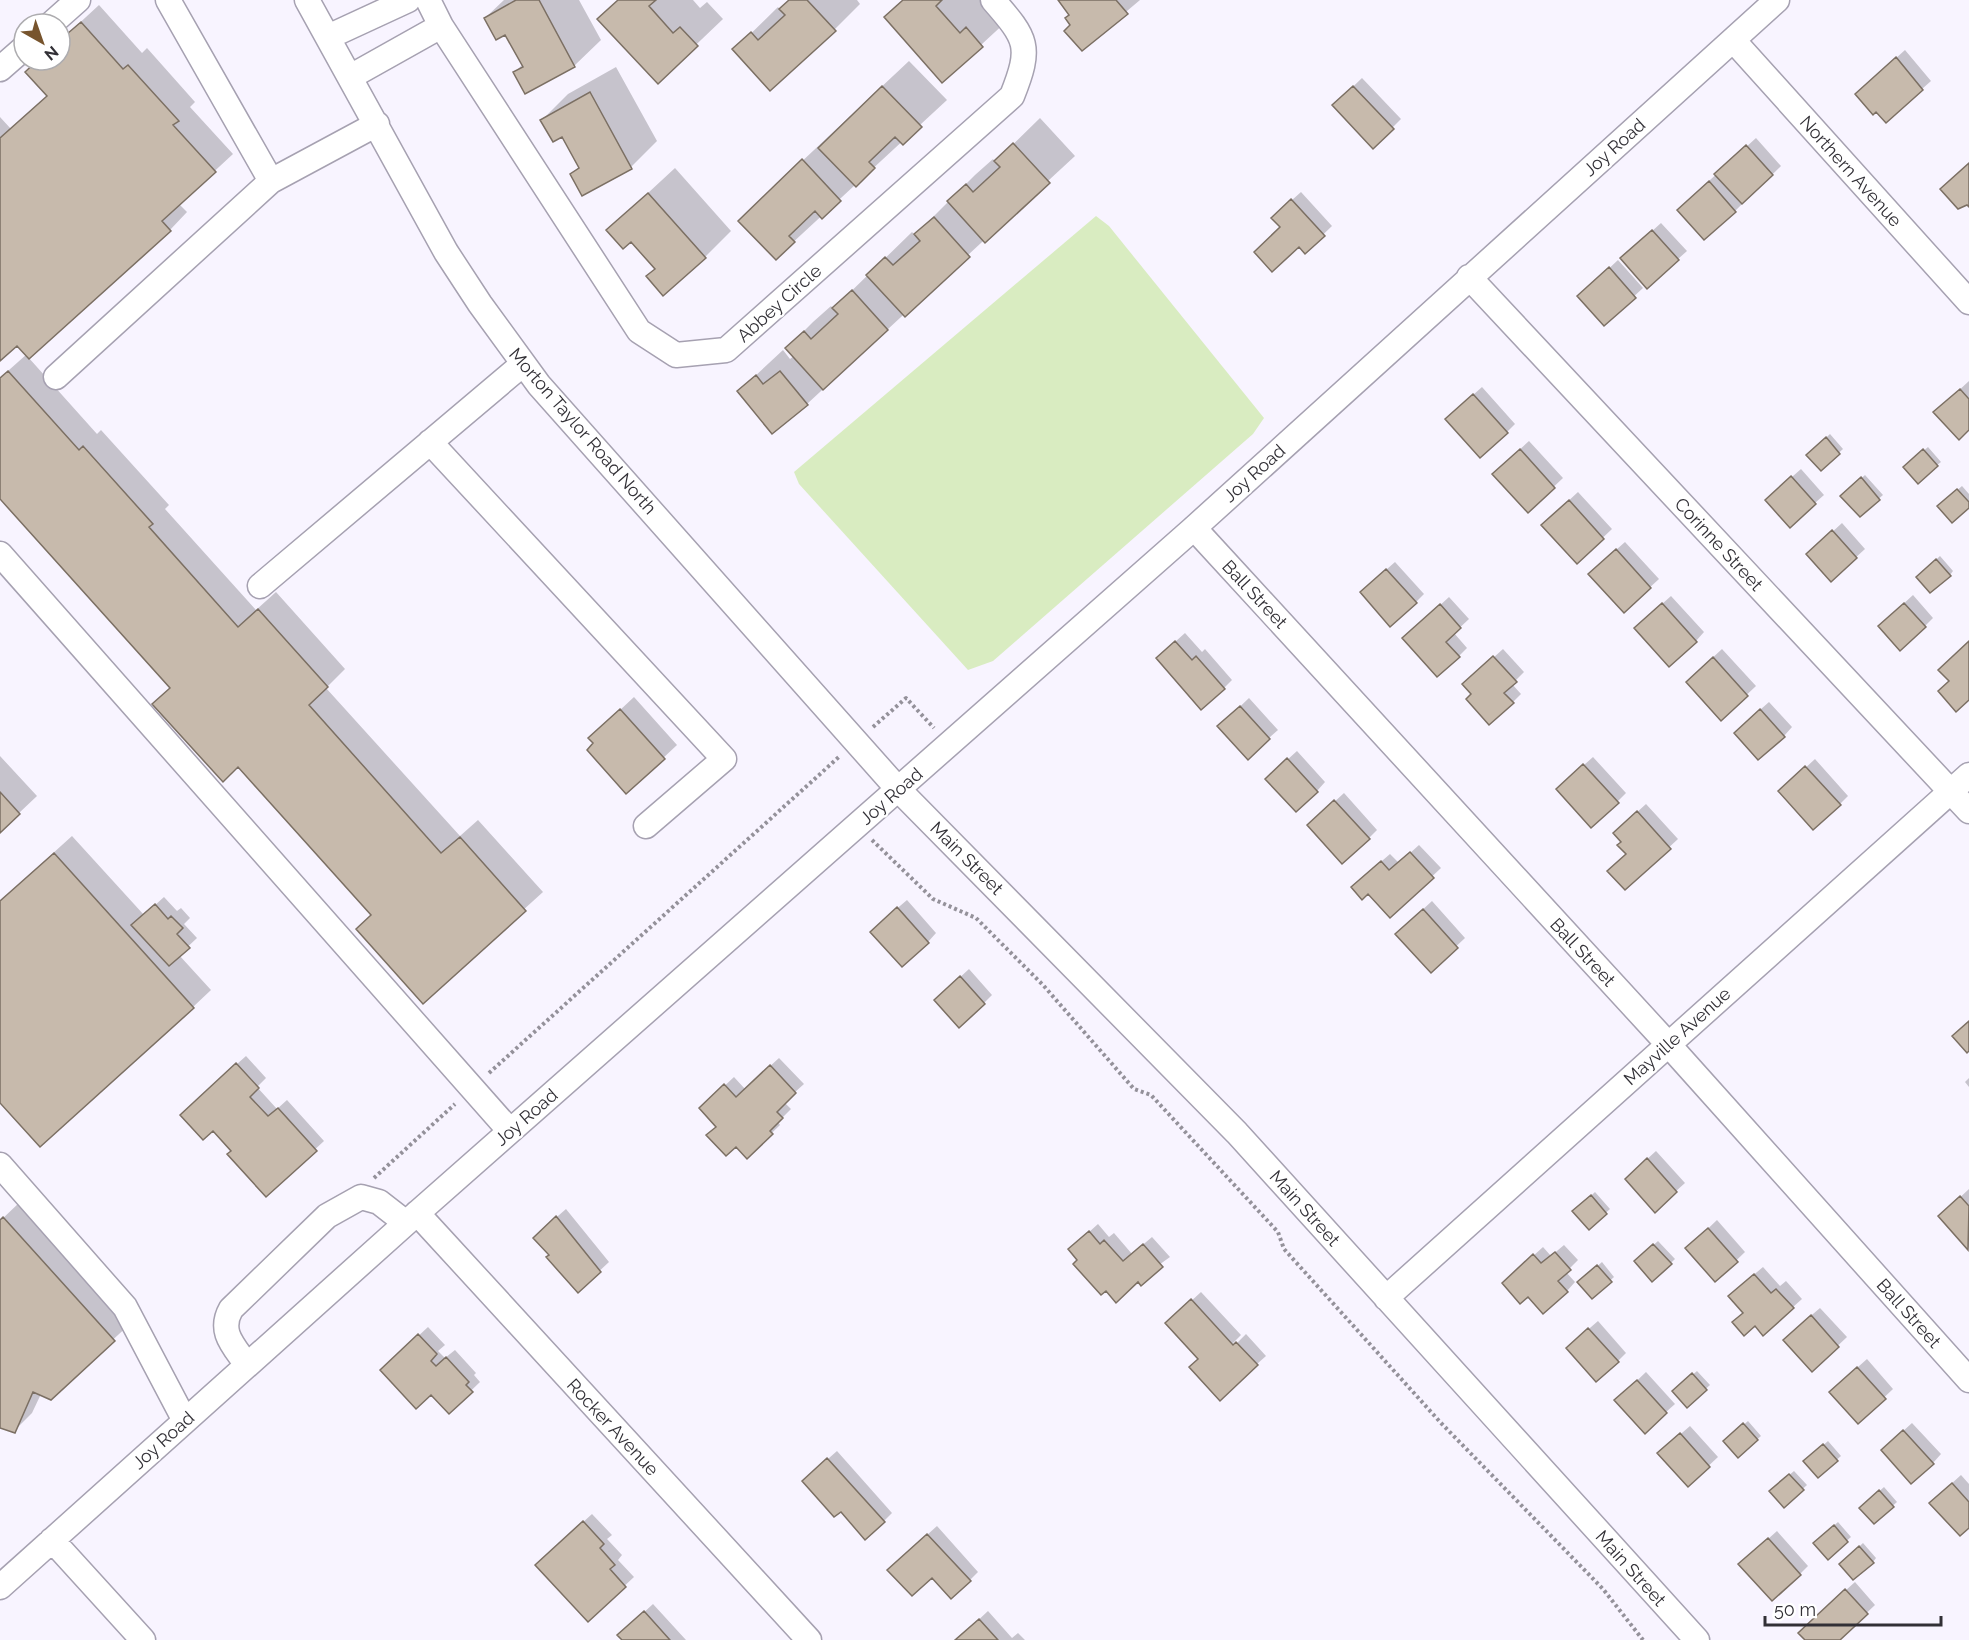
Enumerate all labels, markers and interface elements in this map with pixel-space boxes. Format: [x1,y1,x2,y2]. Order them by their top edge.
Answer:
north arrow [12,12,72,72]
text: N [41,42,62,64]
street label: Northern Avenue [1796,111,1907,231]
street label: Joy Road [1579,114,1649,180]
street label: Abbey Circle [733,259,826,346]
street label: Morton Taylor Road North [505,344,661,518]
street label: Joy Road [1219,440,1289,506]
street label: Corinne Street [1671,493,1767,595]
street label: Ball Street [1218,556,1292,632]
street label: Joy Road [855,763,927,829]
street label: Main Street [926,817,1008,899]
street label: Ball Street [1546,914,1620,990]
street label: Mayville Avenue [1619,982,1735,1089]
street label: Joy Road [490,1084,562,1150]
street label: Main Street [1266,1166,1344,1250]
street label: Ball Street [1873,1274,1945,1352]
street label: Rocker Avenue [563,1374,664,1480]
street label: Joy Road [128,1407,198,1473]
street label: Main Street [1592,1526,1670,1610]
scale bar [1765,1589,1940,1627]
text: 50 m [1774,1599,1816,1620]

